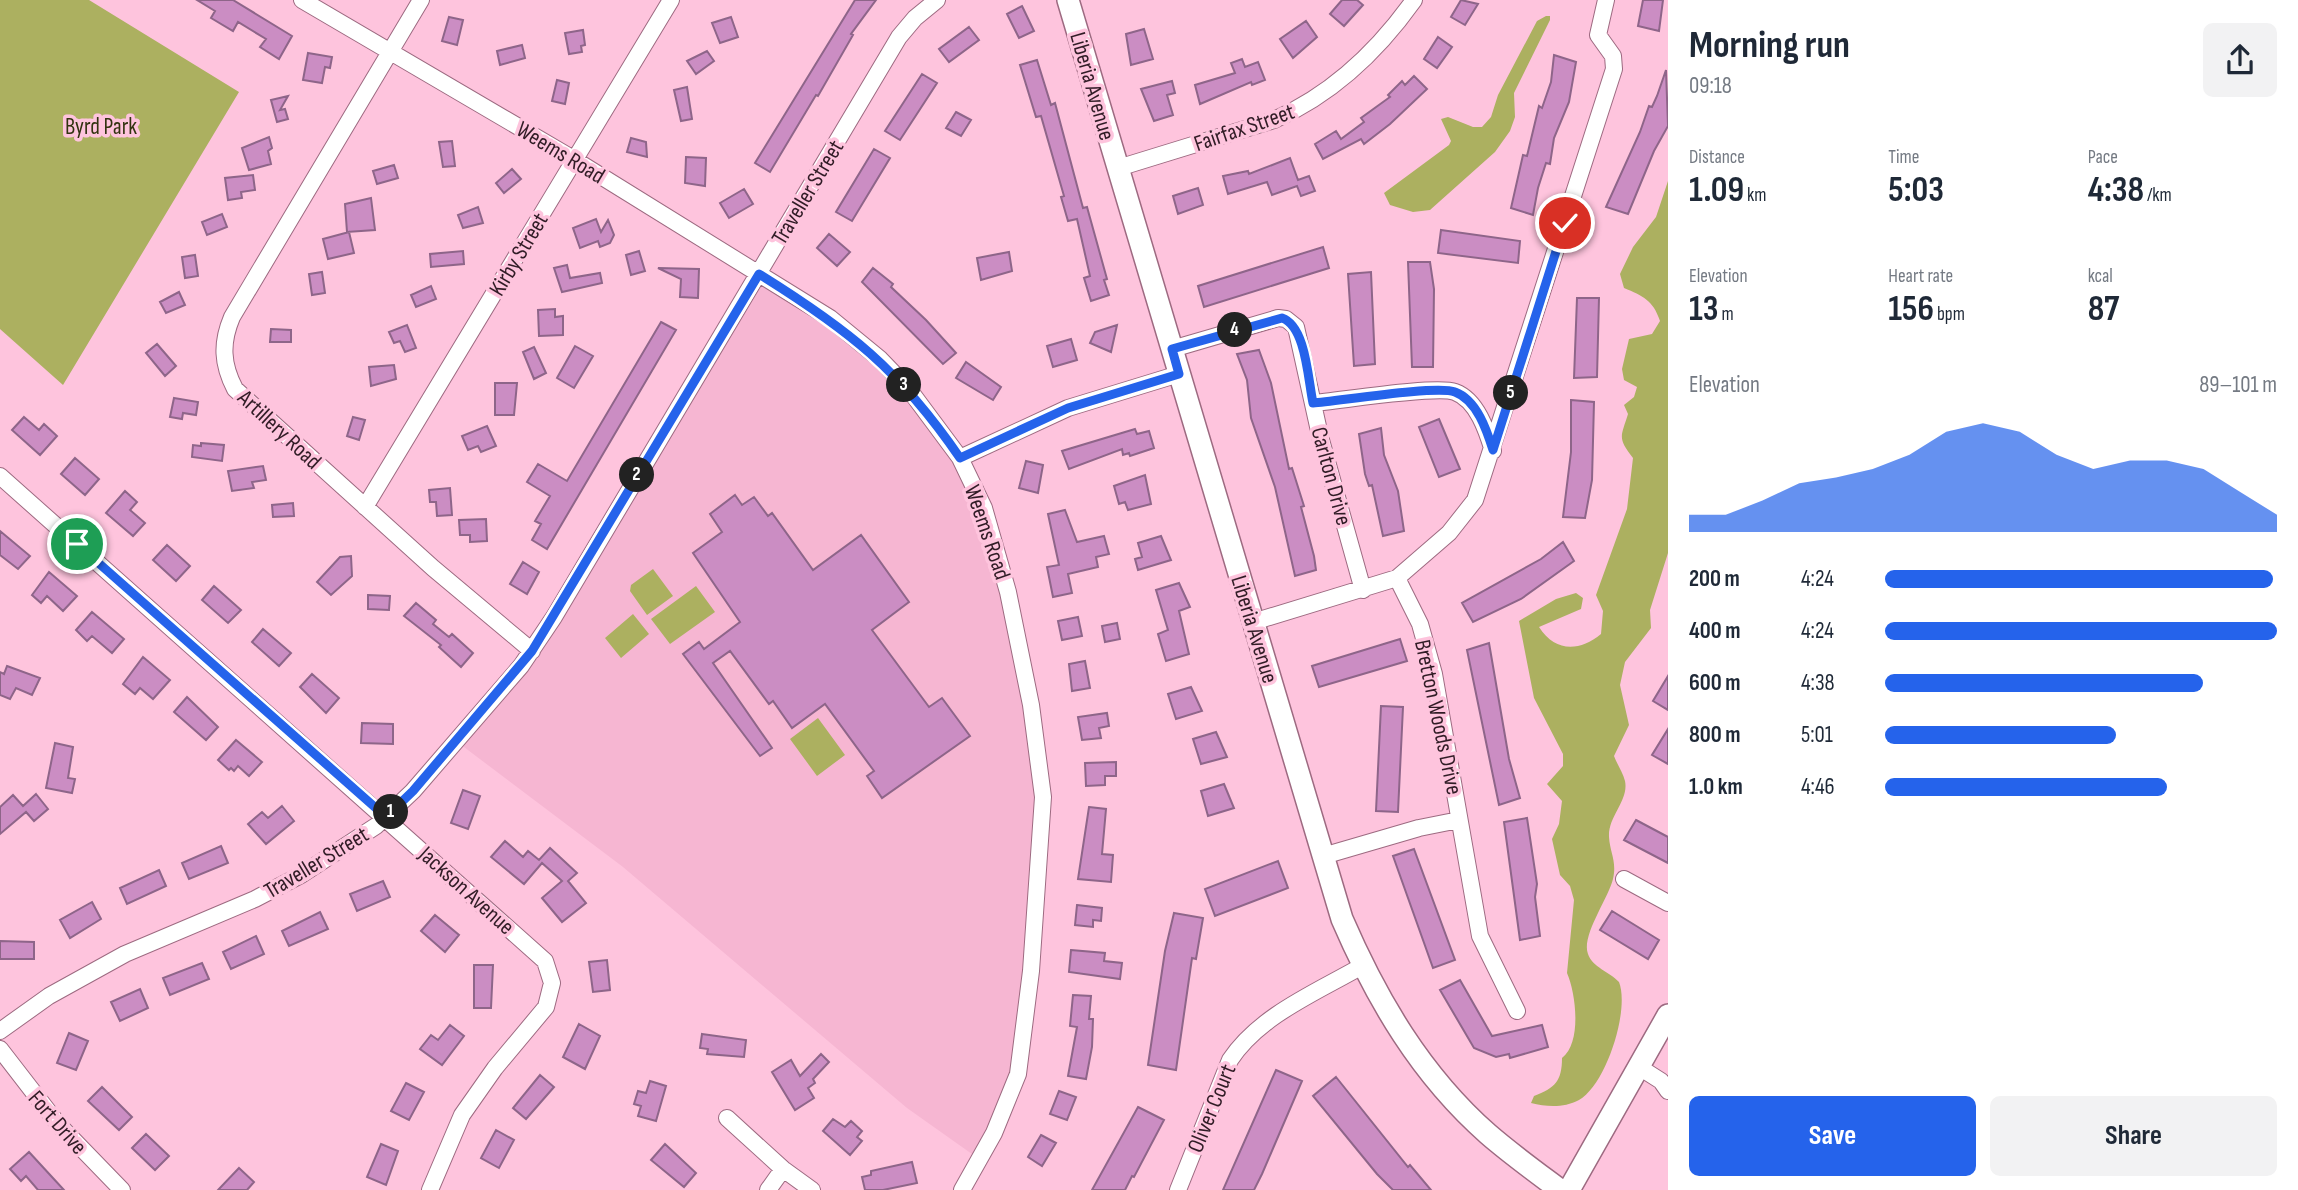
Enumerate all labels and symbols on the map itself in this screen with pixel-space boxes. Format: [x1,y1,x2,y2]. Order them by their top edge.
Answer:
street label: Liberia Avenue [1063,29,1121,144]
street label: Fairfax Street [1190,98,1298,158]
park label: Byrd Park [65,113,137,141]
street label: Weems Road [511,116,610,190]
street label: Traveller Street [766,135,850,250]
pin [1535,193,1595,253]
street label: Kirby Street [483,208,554,301]
pin: 4 [1218,312,1252,348]
pin: 3 [886,368,922,402]
pin: 5 [1494,376,1528,410]
street label: Artillery Road [231,383,327,475]
street label: Carlton Drive [1304,424,1358,528]
pin: 2 [620,458,654,492]
street label: Weems Road [958,481,1016,583]
pin [47,514,107,574]
street label: Liberia Avenue [1224,572,1284,687]
street label: Bretton Woods Drive [1408,637,1468,797]
pin: 1 [374,794,408,830]
street label: Traveller Street [259,821,374,905]
street label: Jackson Avenue [412,840,520,941]
street label: Oliver Court [1182,1060,1242,1157]
street label: Fort Drive [22,1085,93,1160]

